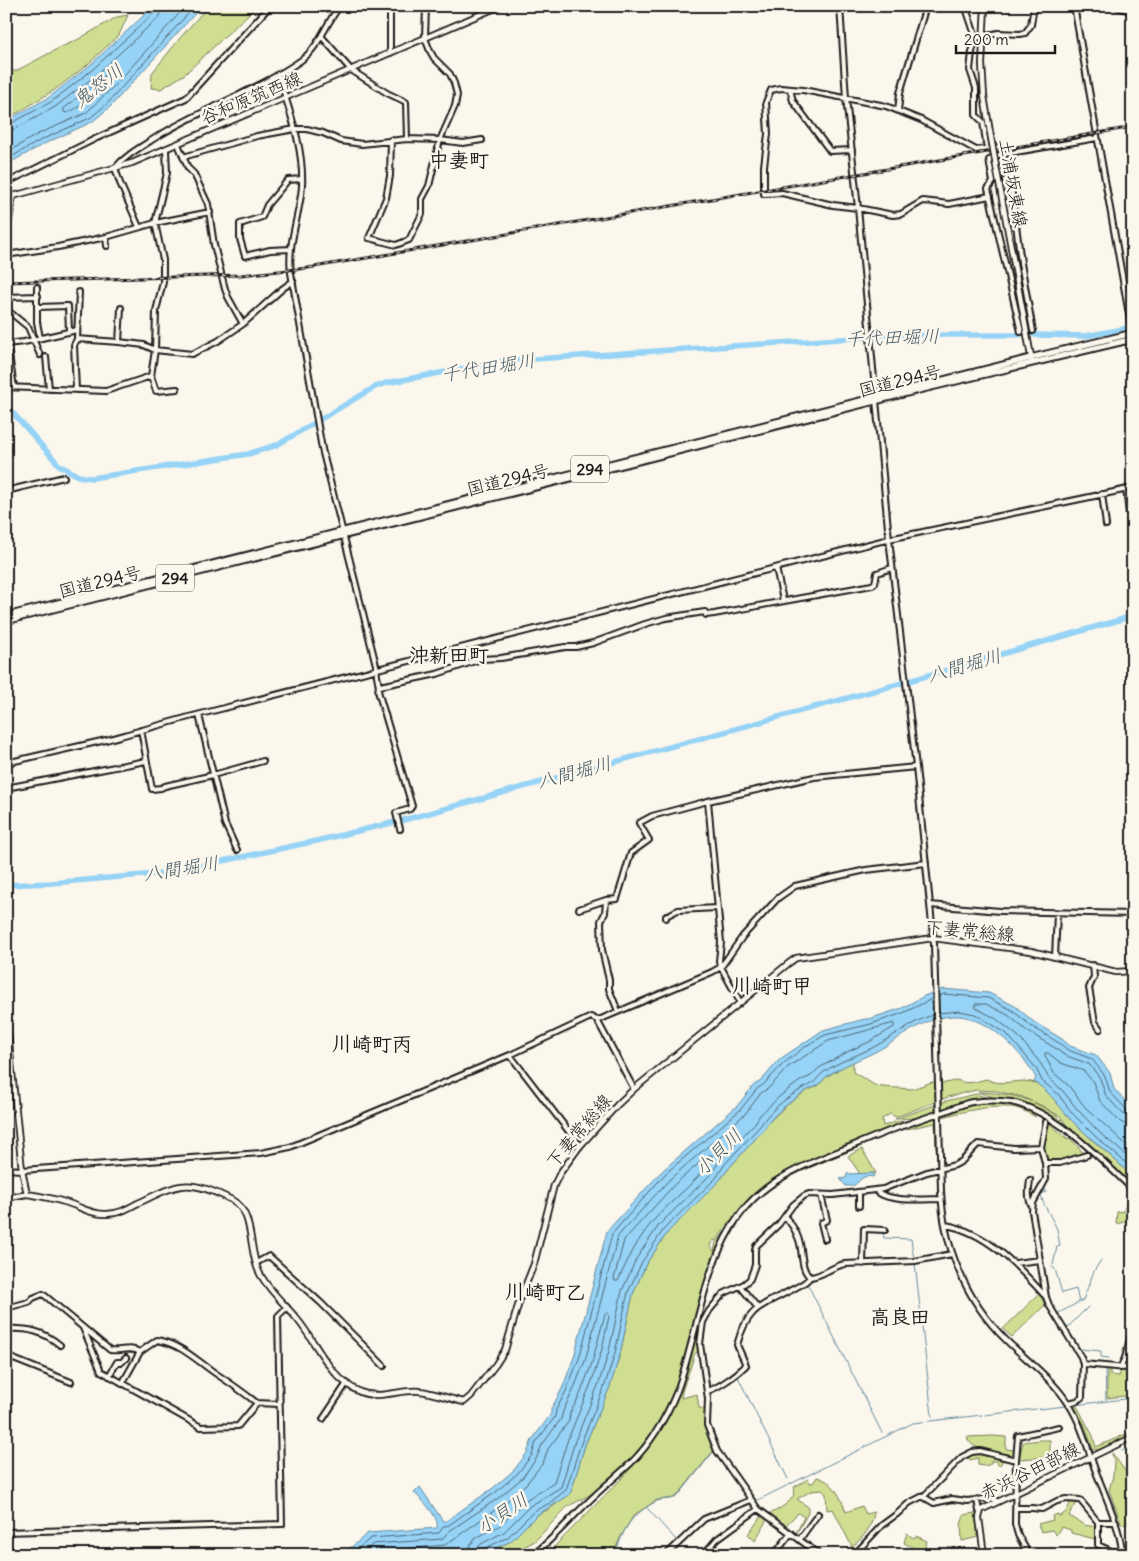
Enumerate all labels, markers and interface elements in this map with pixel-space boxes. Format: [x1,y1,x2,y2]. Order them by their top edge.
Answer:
scale bar [956,22,1055,54]
text: 200 m [964,30,1009,49]
water label: 鬼怒川 [68,58,128,112]
street label: 谷和原筑西線 [197,66,305,129]
street label: 土浦坂東線 [994,137,1033,229]
district label: 中妻町 [429,147,489,172]
water label: 千代田堀川 [844,323,940,351]
water label: 千代田堀川 [439,348,537,386]
street label: 国道294号 [856,359,944,402]
road number: 294 [571,456,609,482]
street label: 国道294号 [464,458,552,501]
street label: 国道294号 [56,560,144,603]
road number: 294 [156,564,194,592]
district label: 沖新田町 [409,642,489,667]
water label: 八間堀川 [924,643,1004,687]
water label: 八間堀川 [534,751,614,793]
water label: 八間堀川 [142,850,220,886]
street label: 下妻常総線 [924,915,1016,946]
district label: 川崎町甲 [732,973,812,998]
district label: 川崎町丙 [332,1031,412,1056]
street label: 下妻常総線 [541,1089,616,1173]
water label: 小貝川 [689,1123,747,1181]
district label: 川崎町乙 [505,1279,585,1304]
district label: 高良田 [870,1304,930,1329]
street label: 赤浜谷田部線 [976,1437,1083,1505]
water label: 小貝川 [472,1487,532,1539]

